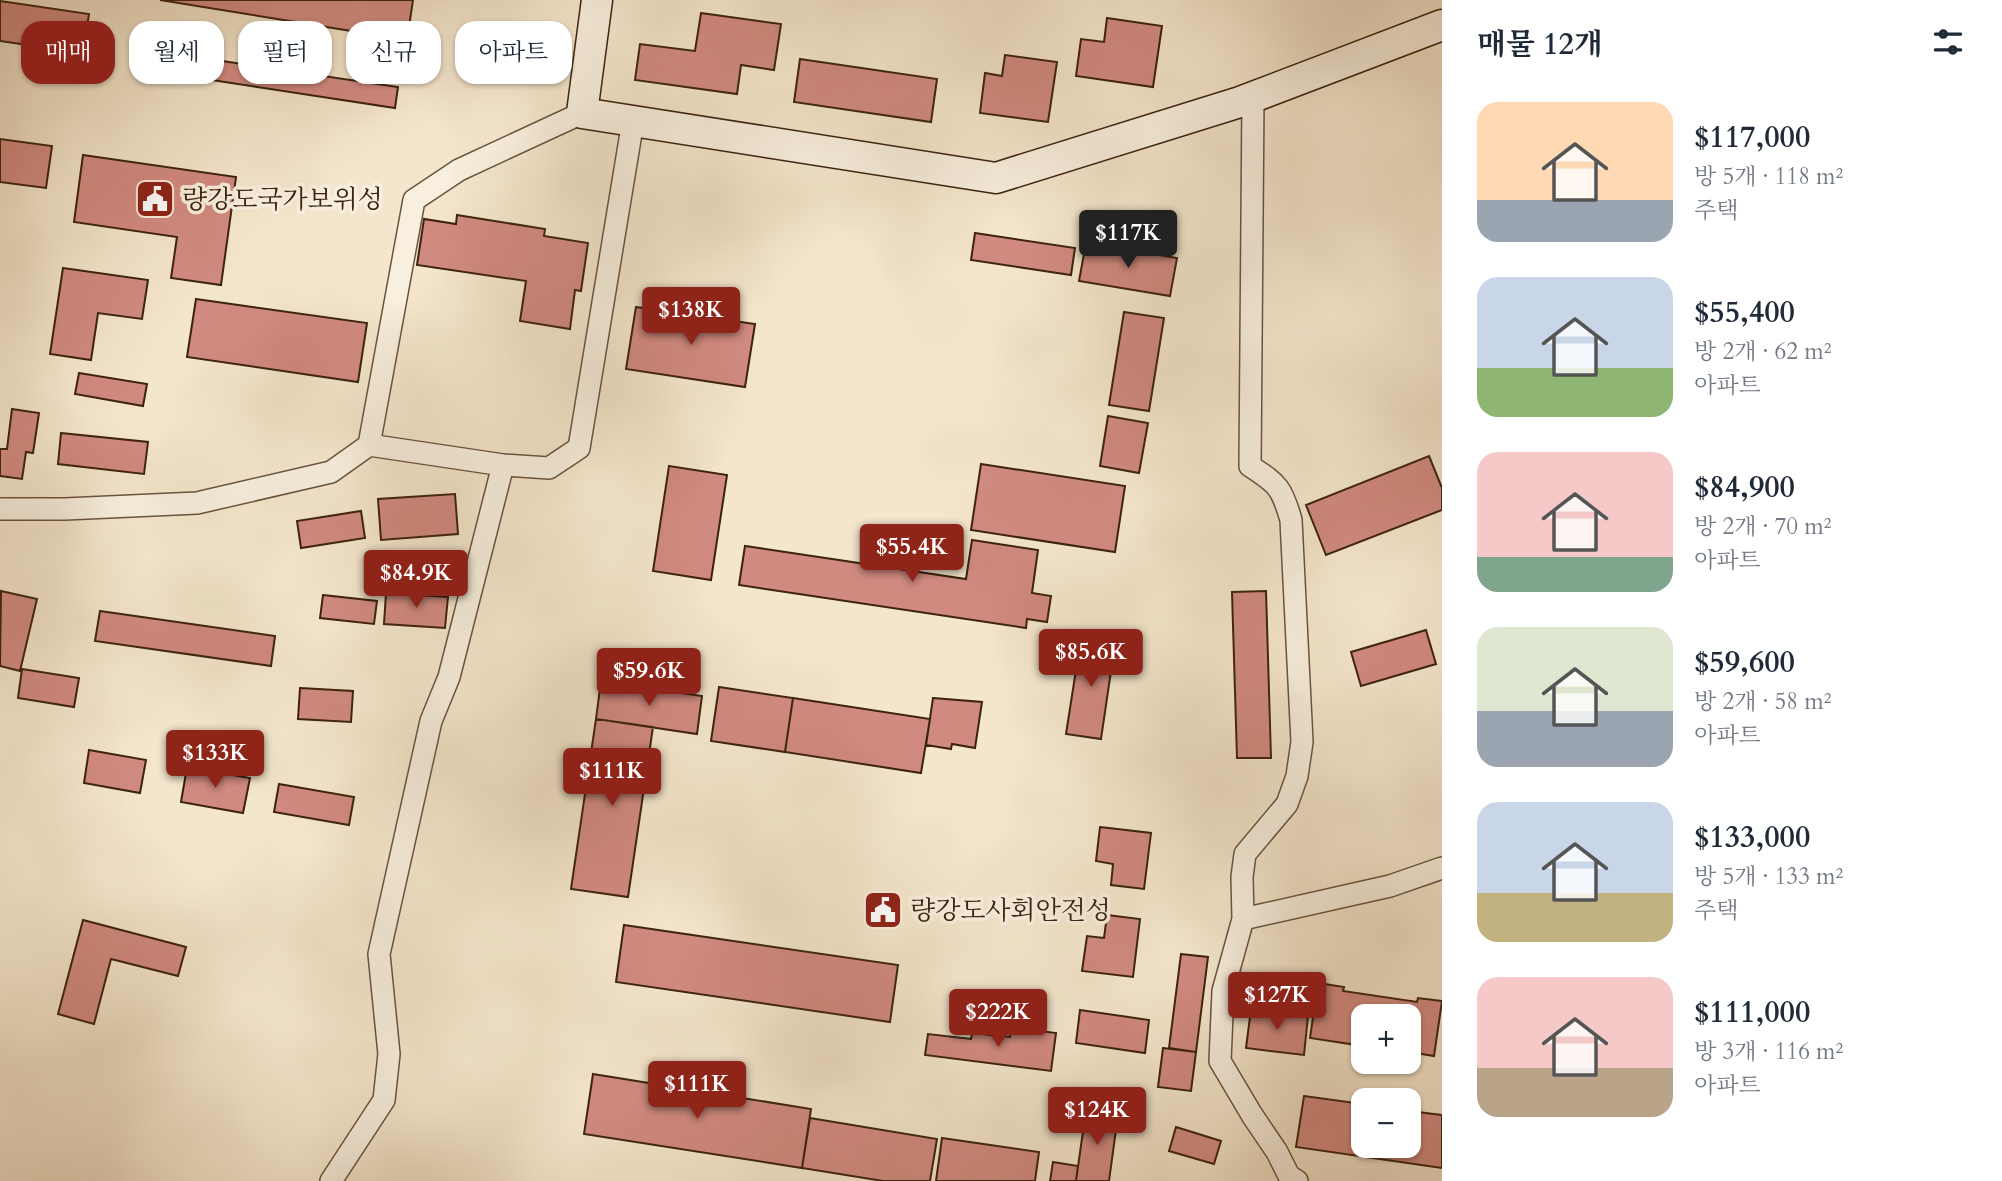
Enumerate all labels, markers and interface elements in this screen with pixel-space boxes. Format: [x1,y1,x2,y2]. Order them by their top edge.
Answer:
chip: 매매 [21,21,115,84]
chip: 월세 [129,21,224,84]
chip: 필터 [238,21,332,84]
chip: 신규 [346,21,441,84]
chip: 아파트 [455,21,572,84]
icon: filters [1929,23,1967,61]
text: 매물 12개 [1477,24,1603,65]
text: $117,000 [1694,117,1810,158]
icon: home [1533,130,1617,214]
text: 방 5개 · 118 m² [1694,161,1843,192]
public building icon: 량강도국가보위성 [134,178,176,220]
place label: 량강도국가보위성 [182,182,383,217]
text: 주택 [1694,195,1738,226]
pin: $117K [1079,210,1177,270]
text: $117K [1095,217,1161,248]
pin: $138K [642,288,740,347]
text: $55,400 [1694,292,1795,333]
text: $138K [658,294,724,325]
icon: home [1533,305,1617,389]
text: 방 2개 · 62 m² [1694,336,1831,367]
text: 아파트 [1694,370,1761,401]
text: $84,900 [1694,467,1795,508]
icon: home [1533,480,1617,564]
text: 방 2개 · 70 m² [1694,511,1831,542]
pin: $55.4K [855,524,969,584]
text: $55.4K [876,531,948,562]
text: 아파트 [1694,545,1761,576]
pin: $84.9K [359,550,473,610]
text: $84.9K [380,557,452,588]
pin: $85.6K [1034,630,1148,689]
text: $85.6K [1055,636,1127,667]
text: $59,600 [1694,642,1795,683]
pin: $59.6K [592,648,706,708]
text: $59.6K [613,655,685,686]
icon: home [1533,655,1617,739]
text: 방 2개 · 58 m² [1694,686,1831,717]
text: 아파트 [1694,720,1761,751]
pin: $133K [166,730,264,790]
text: $133K [182,737,248,768]
pin: $111K [563,748,661,808]
text: $111K [579,755,645,786]
text: $133,000 [1694,817,1810,858]
icon: home [1533,830,1617,914]
text: 방 5개 · 133 m² [1694,861,1843,892]
public building icon: 량강도사회안전성 [862,889,904,931]
place label: 량강도사회안전성 [910,893,1111,928]
text: 주택 [1694,895,1738,926]
pin: $127K [1228,972,1326,1032]
text: $127K [1244,979,1310,1010]
pin: $222K [949,990,1047,1049]
text: $111,000 [1694,992,1810,1033]
text: $222K [965,996,1031,1027]
map controls [1351,1004,1421,1158]
button: + [1351,1004,1421,1074]
icon: home [1533,1005,1617,1089]
text: 방 3개 · 116 m² [1694,1036,1843,1067]
pin: $111K [648,1062,746,1121]
text: $111K [664,1068,730,1099]
text: 아파트 [1694,1070,1761,1101]
pin: $124K [1048,1088,1146,1147]
button: − [1351,1088,1421,1158]
text: $124K [1064,1094,1130,1125]

